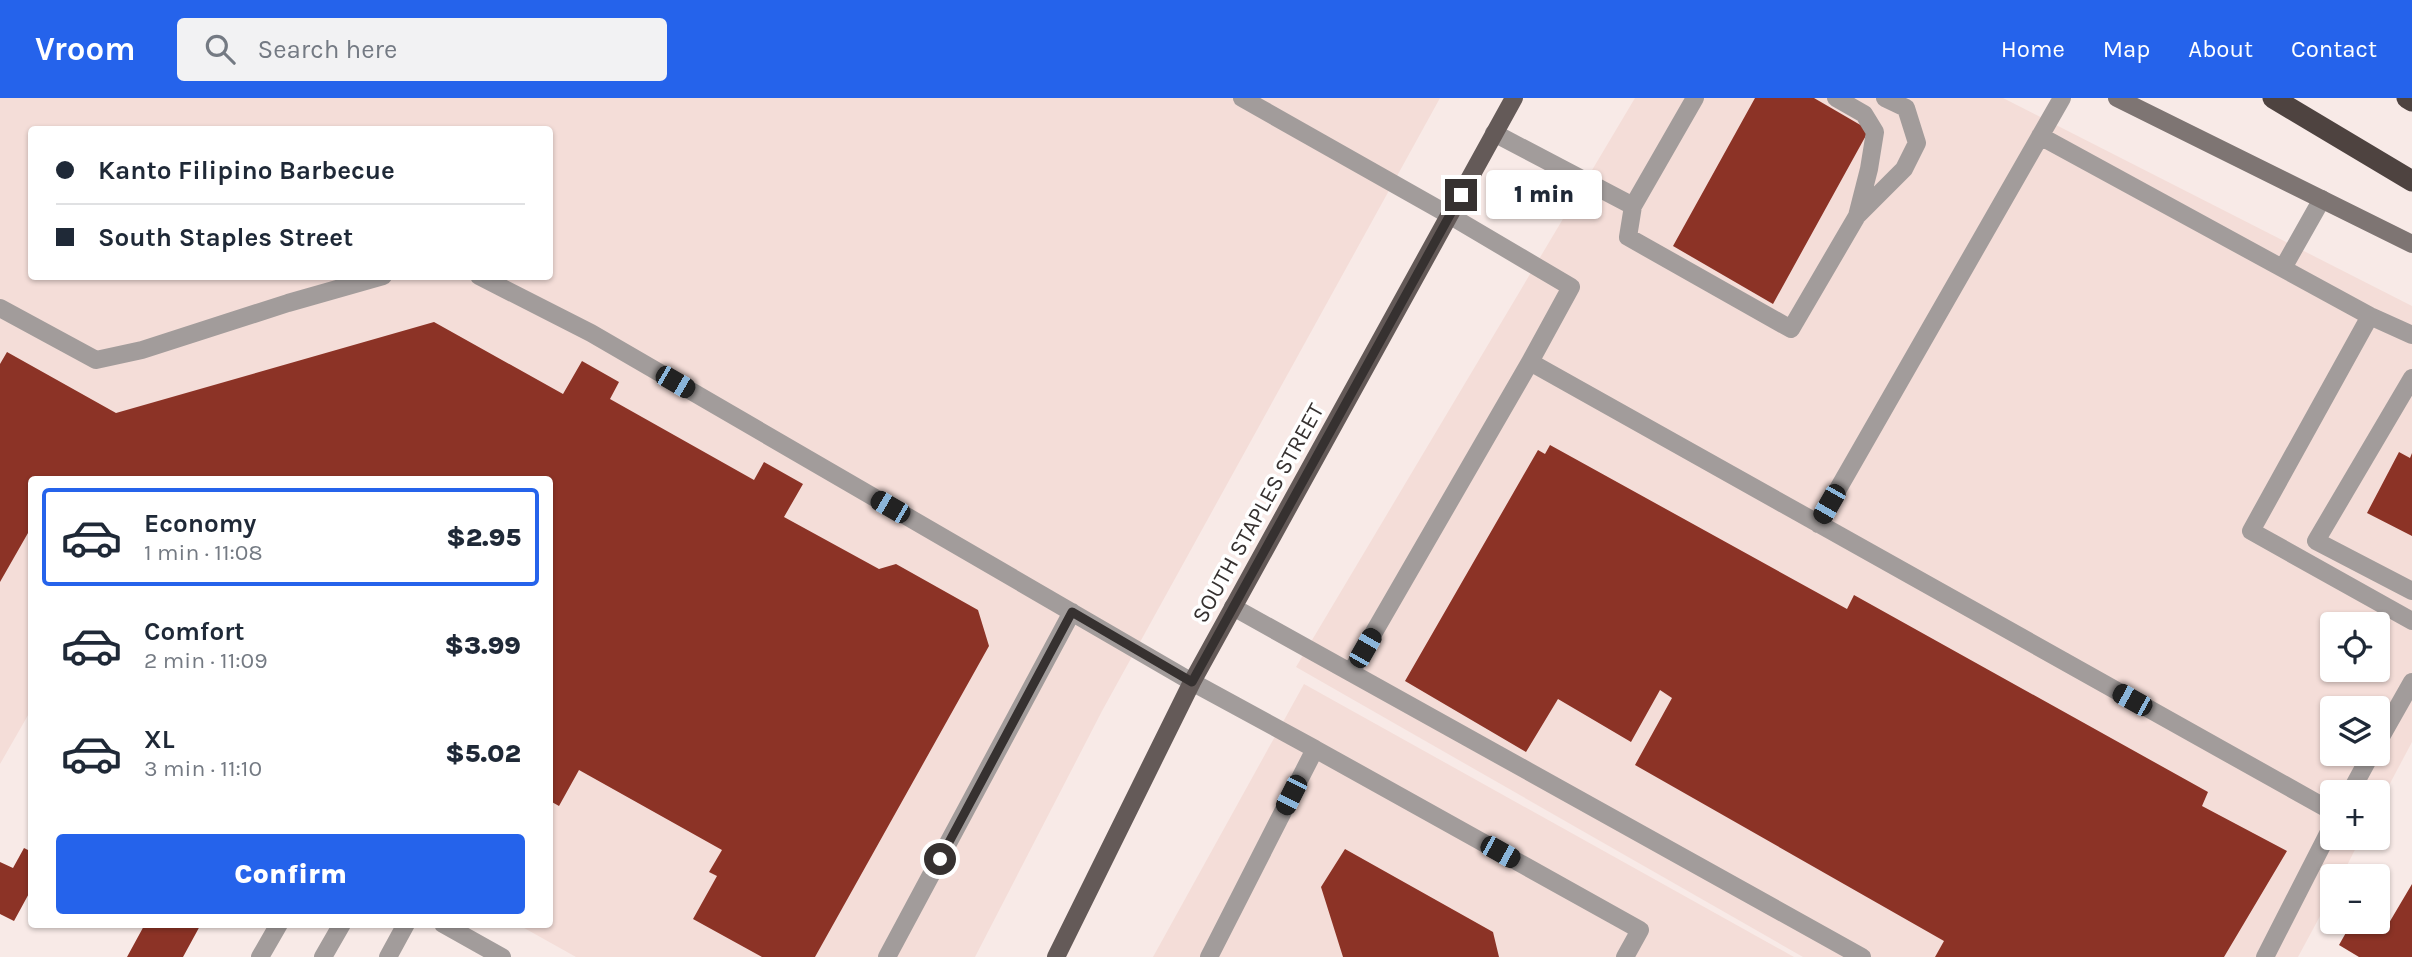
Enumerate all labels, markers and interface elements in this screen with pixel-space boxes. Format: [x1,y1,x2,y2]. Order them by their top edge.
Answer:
search box [177,18,667,81]
text: Vroom [35,30,135,68]
icon: search [201,30,239,68]
text: Search here [257,34,397,65]
text: Home [2001,35,2065,63]
text: Map [2103,35,2150,63]
text: About [2188,35,2253,63]
text: Contact [2291,35,2377,63]
text: Kanto Filipino Barbecue [98,155,395,186]
callout: 1 min [1486,170,1601,220]
route end [1445,179,1477,211]
text: 1 min [1514,181,1574,208]
text: South Staples Street [98,222,353,253]
car [652,362,699,402]
street label: SOUTH STAPLES STREET [1186,398,1330,627]
car [1810,481,1849,527]
car [867,487,914,527]
icon: car [60,506,123,569]
text: Economy [144,508,256,539]
text: $2.95 [446,522,521,553]
text: 1 min · 11:08 [144,539,263,566]
map controls [2320,612,2390,934]
button: locate [2320,612,2390,682]
icon: car [60,614,123,677]
text: Comfort [144,616,245,647]
car [1346,625,1385,671]
text: $3.99 [445,630,521,661]
text: 2 min · 11:09 [144,647,268,674]
car [2109,681,2156,719]
button: layers [2320,696,2390,766]
icon: car [60,722,123,785]
text: XL [144,724,175,755]
text: $5.02 [445,738,521,769]
text: 3 min · 11:10 [144,755,262,782]
car [1273,772,1310,818]
button: + [2320,780,2390,850]
car [1477,833,1524,871]
button: Confirm [56,834,525,914]
route start [924,843,956,875]
button: − [2320,864,2390,934]

